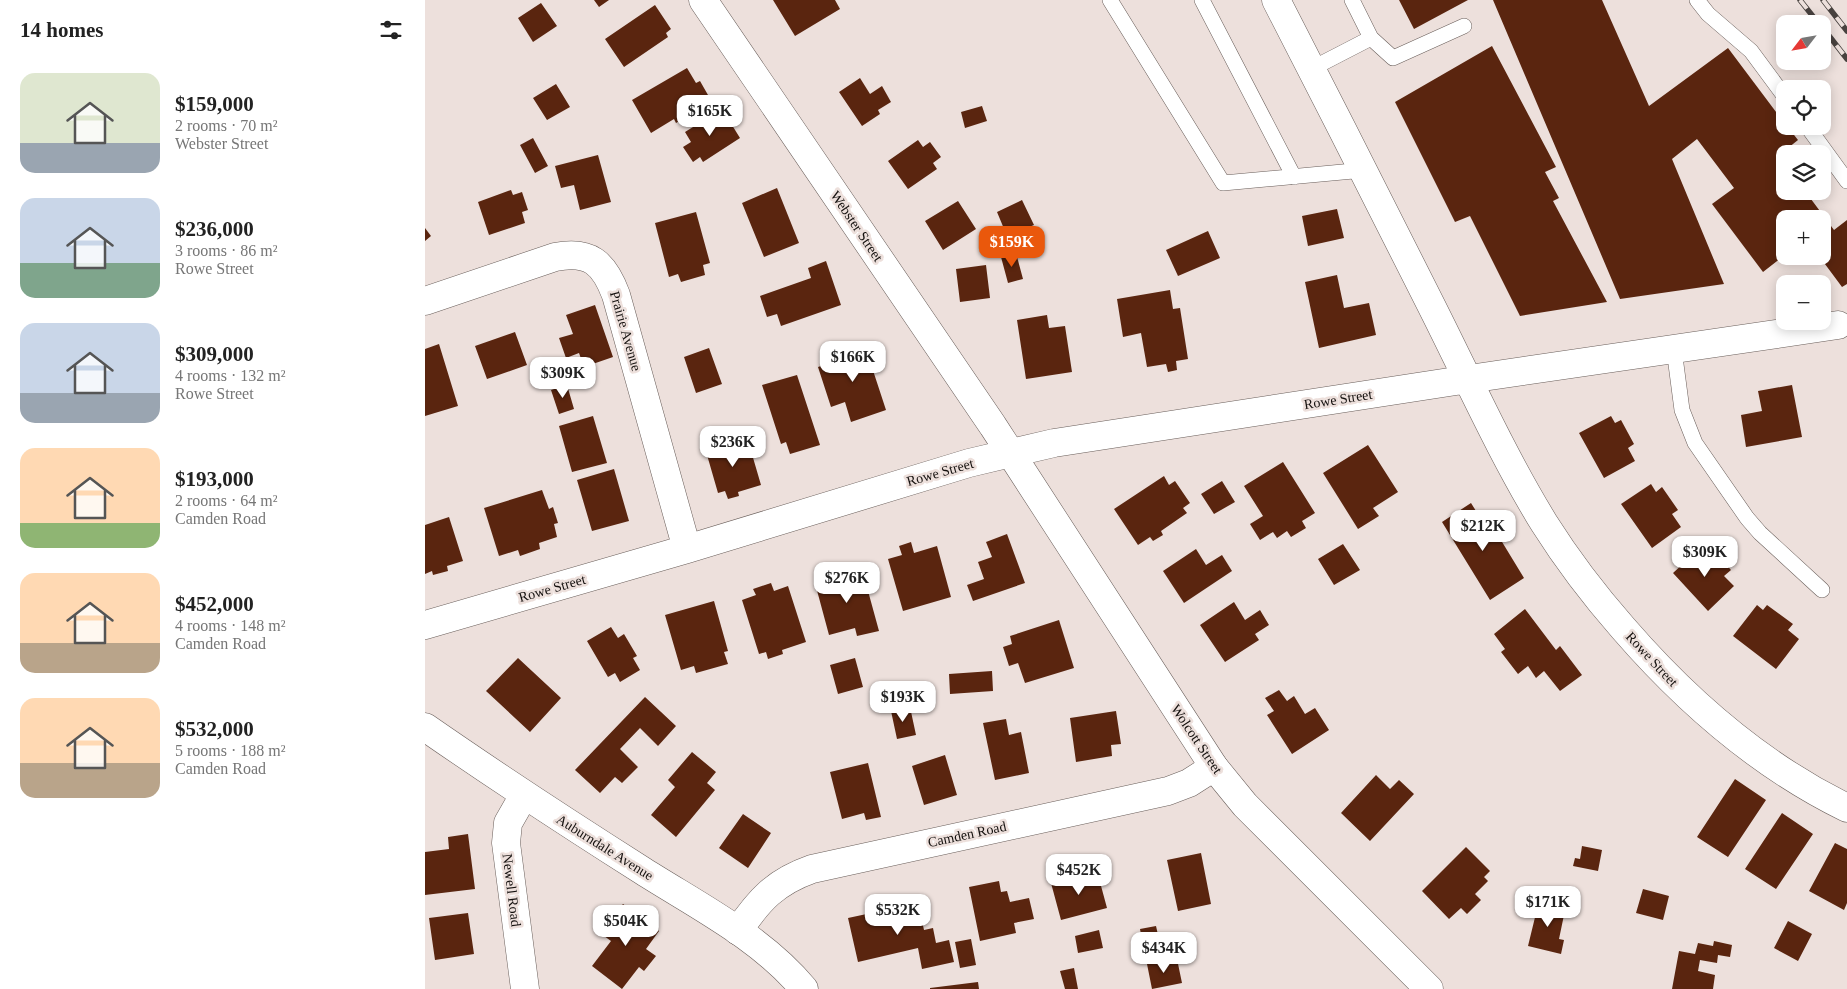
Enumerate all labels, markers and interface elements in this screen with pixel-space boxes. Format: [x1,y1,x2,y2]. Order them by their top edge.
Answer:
north arrow [1776,15,1831,70]
map controls [1776,15,1831,330]
icon: filters [377,16,405,44]
text: 14 homes [20,18,103,42]
button: locate [1776,80,1831,135]
text: $159,000 [175,92,254,116]
icon: home [60,93,120,153]
pin: $165K [675,94,745,137]
text: $165K [688,102,732,119]
text: 2 rooms · 70 m² [175,117,278,134]
text: Webster Street [175,135,268,152]
button: layers [1776,145,1831,200]
street label: Webster Street [828,188,886,264]
button: + [1776,210,1831,265]
text: $236,000 [175,217,254,241]
icon: home [60,218,120,278]
pin: $159K [977,226,1047,268]
text: $159K [990,233,1034,250]
text: 3 rooms · 86 m² [175,242,278,259]
text: Rowe Street [175,260,254,277]
button: − [1776,275,1831,330]
street label: Prairie Avenue [607,289,644,373]
pin: $166K [818,340,888,383]
text: $309,000 [175,342,254,366]
icon: home [60,343,120,403]
text: $166K [831,348,875,365]
pin: $309K [528,356,598,399]
text: $309K [541,364,585,381]
text: 4 rooms · 132 m² [175,367,286,384]
text: Rowe Street [175,385,254,402]
street label: Rowe Street [1303,387,1373,412]
pin: $236K [698,426,768,468]
text: $236K [711,433,755,450]
street label: Rowe Street [905,456,975,489]
text: $193,000 [175,467,254,491]
icon: home [60,468,120,528]
text: 2 rooms · 64 m² [175,492,278,509]
text: Camden Road [175,510,266,527]
pin: $212K [1448,510,1518,552]
text: $212K [1461,517,1505,534]
pin: $309K [1670,536,1740,578]
text: $309K [1683,543,1727,560]
pin: $276K [812,562,882,604]
text: $276K [825,569,869,586]
street label: Rowe Street [517,572,587,605]
text: $452,000 [175,592,254,616]
icon: home [60,593,120,653]
text: 4 rooms · 148 m² [175,617,286,634]
street label: Rowe Street [1623,629,1681,690]
text: Camden Road [175,635,266,652]
pin: $193K [868,680,938,723]
text: $193K [881,688,925,705]
street label: Wolcott Street [1168,702,1225,777]
text: $532,000 [175,717,254,741]
icon: home [60,718,120,778]
text: 5 rooms · 188 m² [175,742,286,759]
text: Camden Road [175,760,266,777]
street label: Auburndale Avenue [554,812,656,883]
street label: Camden Road [927,819,1008,850]
street label: Newell Road [500,853,523,927]
pin: $452K [1044,854,1114,896]
text: $452K [1057,861,1101,878]
pin: $171K [1513,886,1583,928]
text: $171K [1526,893,1570,910]
pin: $532K [863,894,933,936]
text: $532K [876,901,920,918]
pin: $504K [591,904,661,947]
text: $504K [604,912,648,929]
pin: $434K [1129,932,1199,974]
text: $434K [1142,939,1186,956]

